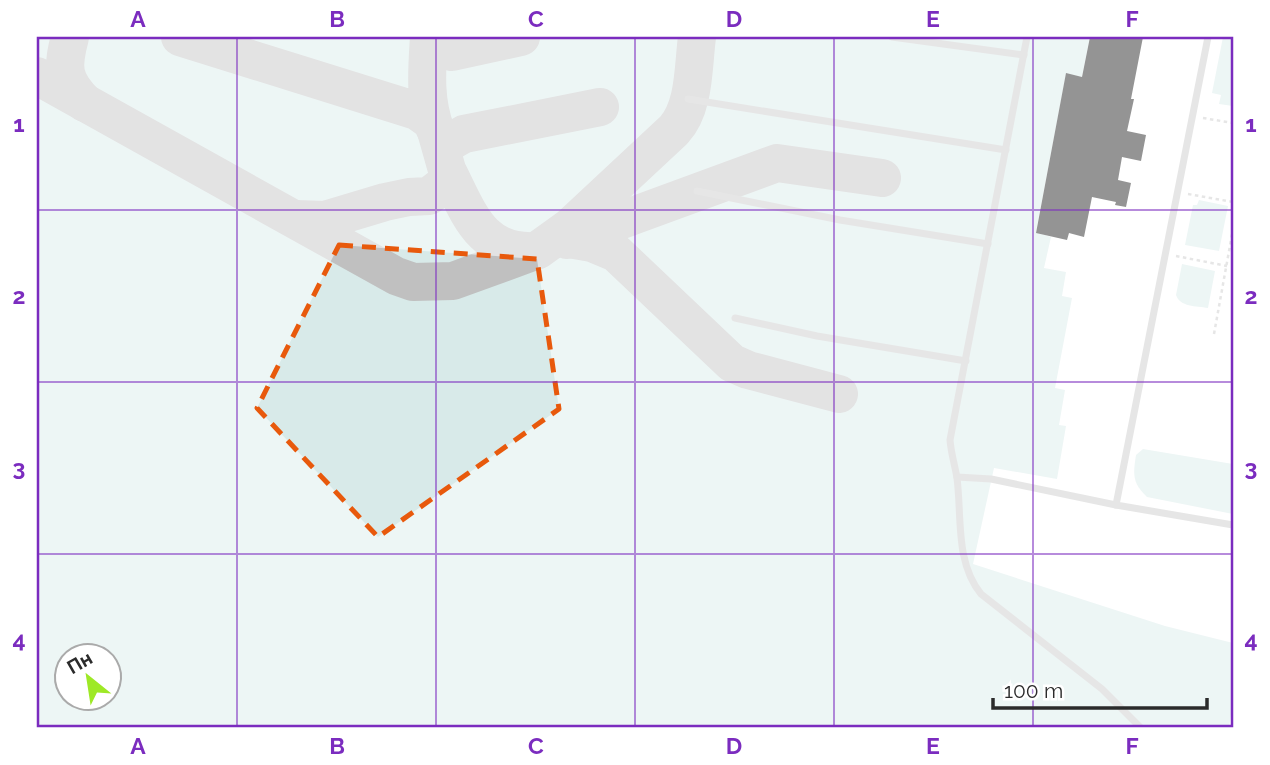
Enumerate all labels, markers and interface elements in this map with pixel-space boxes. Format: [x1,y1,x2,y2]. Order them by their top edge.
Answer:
text: A [130,5,146,32]
text: B [329,5,345,32]
text: C [528,5,544,32]
text: D [726,5,742,32]
text: E [926,5,940,32]
text: F [1125,5,1139,32]
text: 1 [13,110,25,137]
text: 1 [1245,110,1257,137]
text: 2 [13,282,25,309]
text: 2 [1245,282,1257,309]
text: 3 [13,454,25,481]
text: 3 [1245,454,1257,481]
text: 4 [12,626,26,653]
text: 4 [1244,626,1258,653]
north arrow [52,642,122,712]
text: Пн [63,646,96,678]
scale bar [993,667,1207,711]
text: 100 m [1004,678,1063,703]
text: A [130,732,146,759]
text: B [329,732,345,759]
text: C [528,732,544,759]
text: D [726,732,742,759]
text: E [926,732,940,759]
text: F [1125,732,1139,759]

